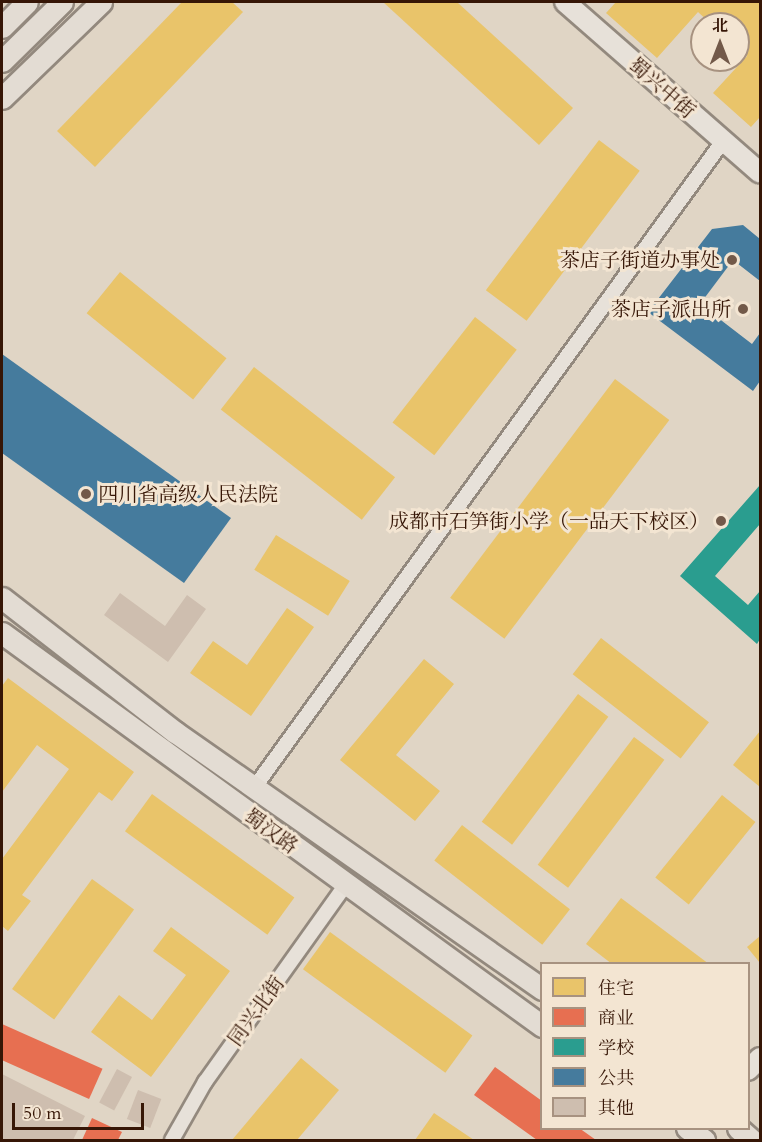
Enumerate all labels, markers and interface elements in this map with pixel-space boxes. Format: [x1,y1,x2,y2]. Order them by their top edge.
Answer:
north arrow [690,12,750,72]
text: 北 [712,15,728,37]
street label: 蜀兴中街 [624,53,700,123]
place label: 茶店子街道办事处 [560,248,720,272]
marker: 茶店子街道办事处 [725,253,739,267]
place label: 茶店子派出所 [611,297,731,321]
marker: 茶店子派出所 [736,302,750,316]
place label: 四川省高级人民法院 [98,482,278,506]
marker: 四川省高级人民法院 [79,487,93,501]
place label: 成都市石笋街小学（一品天下校区） [389,509,709,533]
marker: 成都市石笋街小学（一品天下校区） [714,514,728,528]
street label: 蜀汉路 [240,804,302,858]
legend [540,962,750,1130]
street label: 同兴北街 [223,972,289,1050]
text: 住宅 [598,976,634,1001]
text: 商业 [598,1006,634,1031]
text: 学校 [598,1036,634,1061]
text: 公共 [598,1066,634,1091]
scale bar [15,1091,147,1129]
text: 其他 [598,1096,634,1121]
text: 50 m [23,1101,62,1126]

